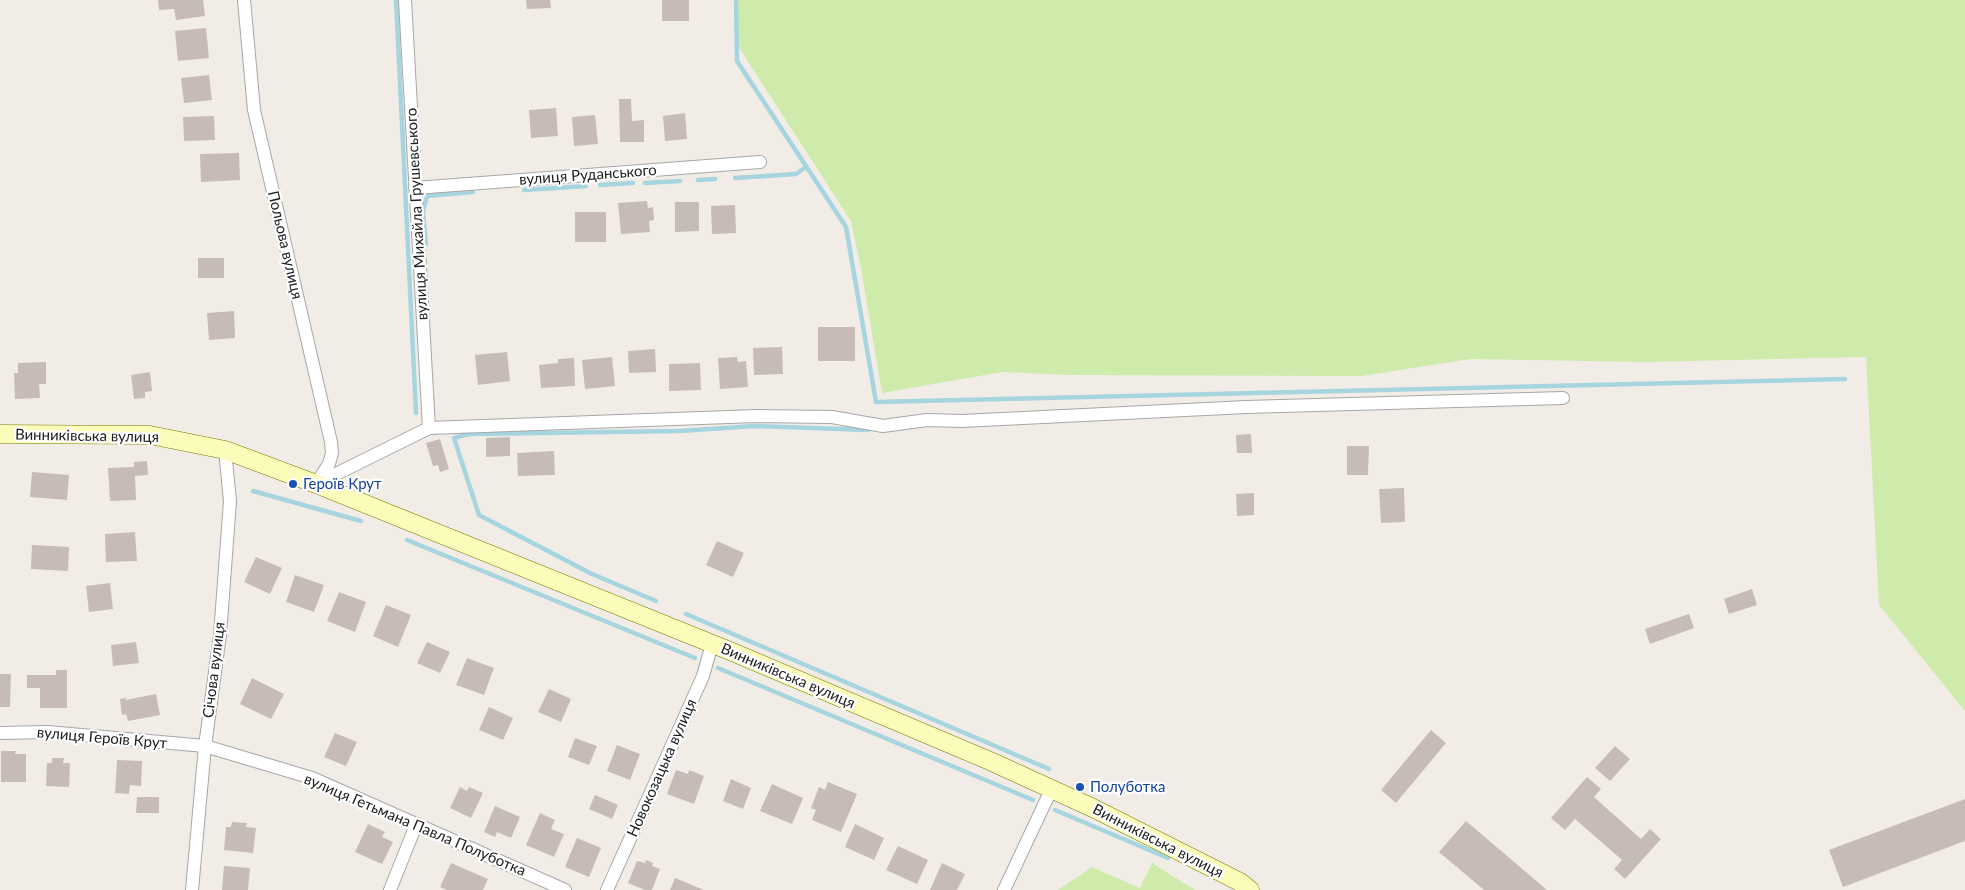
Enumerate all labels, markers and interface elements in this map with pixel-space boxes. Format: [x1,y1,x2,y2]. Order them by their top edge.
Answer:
street label: вулиця Михайла Грушевського [402,107,432,321]
street label: вулиця Руданського [519,161,657,189]
street label: Польова вулиця [264,189,306,301]
street label: Винниківська вулиця [15,426,159,446]
place label: Героїв Крут [303,475,382,493]
marker: Героїв Крут [287,478,299,490]
street label: Січова вулиця [199,621,229,719]
street label: Винниківська вулиця [718,640,858,712]
street label: Новокозацька вулиця [623,696,701,840]
street label: вулиця Героїв Крут [36,723,168,753]
street label: вулиця Гетьмана Павла Полуботка [301,770,529,880]
place label: Полуботка [1090,778,1165,796]
marker: Полуботка [1074,781,1086,793]
street label: Винниківська вулиця [1090,800,1226,882]

